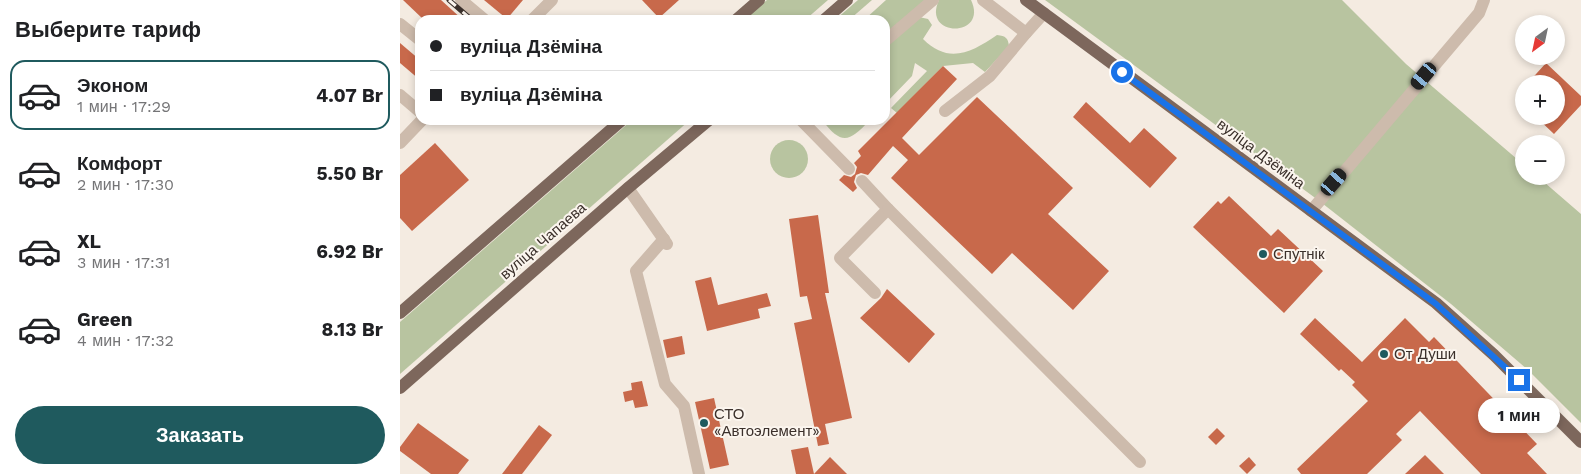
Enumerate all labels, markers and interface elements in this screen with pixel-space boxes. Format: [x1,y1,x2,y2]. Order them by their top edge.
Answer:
north arrow [1515,15,1565,65]
map controls [1515,15,1565,185]
text: Выберите тариф [15,17,201,42]
text: вуліца Дзёміна [460,35,602,58]
car [1408,60,1439,92]
route start [1111,61,1133,83]
icon: car [17,73,62,118]
text: Эконом [77,74,148,97]
button: + [1515,75,1565,125]
text: вуліца Дзёміна [460,83,602,106]
text: 4.07 Br [316,84,383,107]
text: 1 мин · 17:29 [77,97,171,116]
street label: вуліца Дзёміна [1214,115,1309,193]
button: − [1515,135,1565,185]
icon: car [17,151,62,196]
text: Комфорт [77,152,162,175]
text: 5.50 Br [316,162,383,185]
car [1318,166,1349,198]
text: 2 мин · 17:30 [77,175,174,194]
street label: вуліца Чапаева [496,198,590,283]
icon: car [17,229,62,274]
text: XL [77,230,101,253]
text: 6.92 Br [316,240,383,263]
place label: Спутнік [1273,245,1325,263]
marker: Спутнік [1257,248,1269,260]
text: 3 мин · 17:31 [77,253,170,272]
icon: car [17,307,62,352]
text: Green [77,308,133,331]
text: 8.13 Br [321,318,383,341]
text: 4 мин · 17:32 [77,331,174,350]
place label: От Души [1394,345,1456,363]
marker: От Души [1378,348,1390,360]
route end [1508,369,1530,391]
callout: 1 мин [1478,398,1560,432]
place label: СТО «Автоэлемент» [714,405,820,440]
button: Заказать [15,406,385,464]
text: 1 мин [1498,406,1540,425]
marker: СТО «Автоэлемент» [698,417,710,429]

